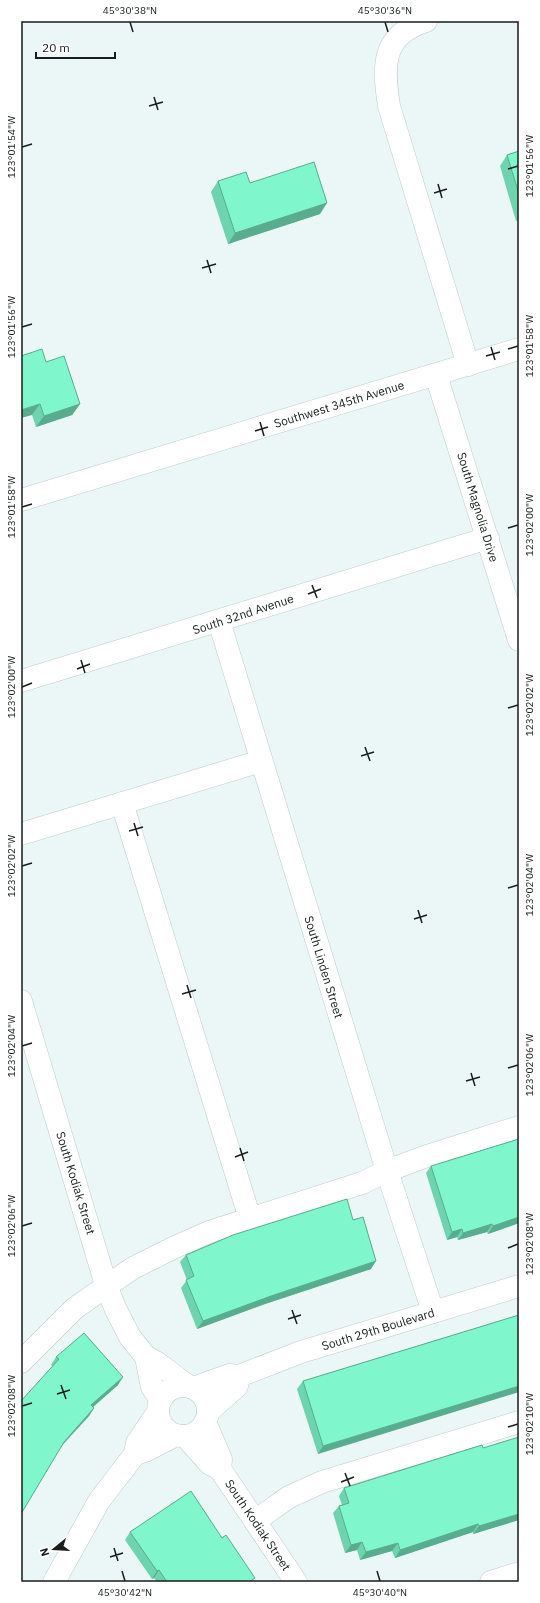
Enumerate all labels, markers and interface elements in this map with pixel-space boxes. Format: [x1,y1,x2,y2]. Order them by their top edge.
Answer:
text: 45°30'38"N [103,4,157,17]
text: 45°30'36"N [358,4,412,17]
scale bar [36,34,115,60]
text: 20 m [42,40,70,55]
text: 123°01'54"W [5,116,18,178]
text: 123°01'56"W [523,135,536,197]
text: 123°01'56"W [5,296,18,358]
text: 123°01'58"W [523,315,536,377]
street label: Southwest 345th Avenue [272,377,406,431]
street label: South Magnolia Drive [454,450,502,564]
text: 123°01'58"W [5,476,18,538]
text: 123°02'00"W [523,494,536,556]
street label: South 32nd Avenue [191,590,296,637]
text: 123°02'00"W [5,656,18,718]
text: 123°02'02"W [523,674,536,736]
text: 123°02'02"W [5,835,18,897]
text: 123°02'04"W [523,854,536,916]
street label: South Linden Street [301,914,347,1020]
text: 123°02'04"W [5,1015,18,1077]
text: 123°02'06"W [523,1034,536,1096]
street label: South Kodiak Street [53,1130,99,1236]
text: 123°02'06"W [5,1195,18,1257]
text: 123°02'08"W [523,1213,536,1275]
street label: South 29th Boulevard [320,1305,436,1353]
text: 123°02'08"W [5,1375,18,1437]
text: 123°02'10"W [523,1393,536,1455]
street label: South Kodiak Street [222,1477,294,1573]
north arrow [34,1529,74,1569]
text: N [37,1546,52,1558]
text: 45°30'42"N [98,1586,152,1599]
text: 45°30'40"N [353,1586,407,1599]

